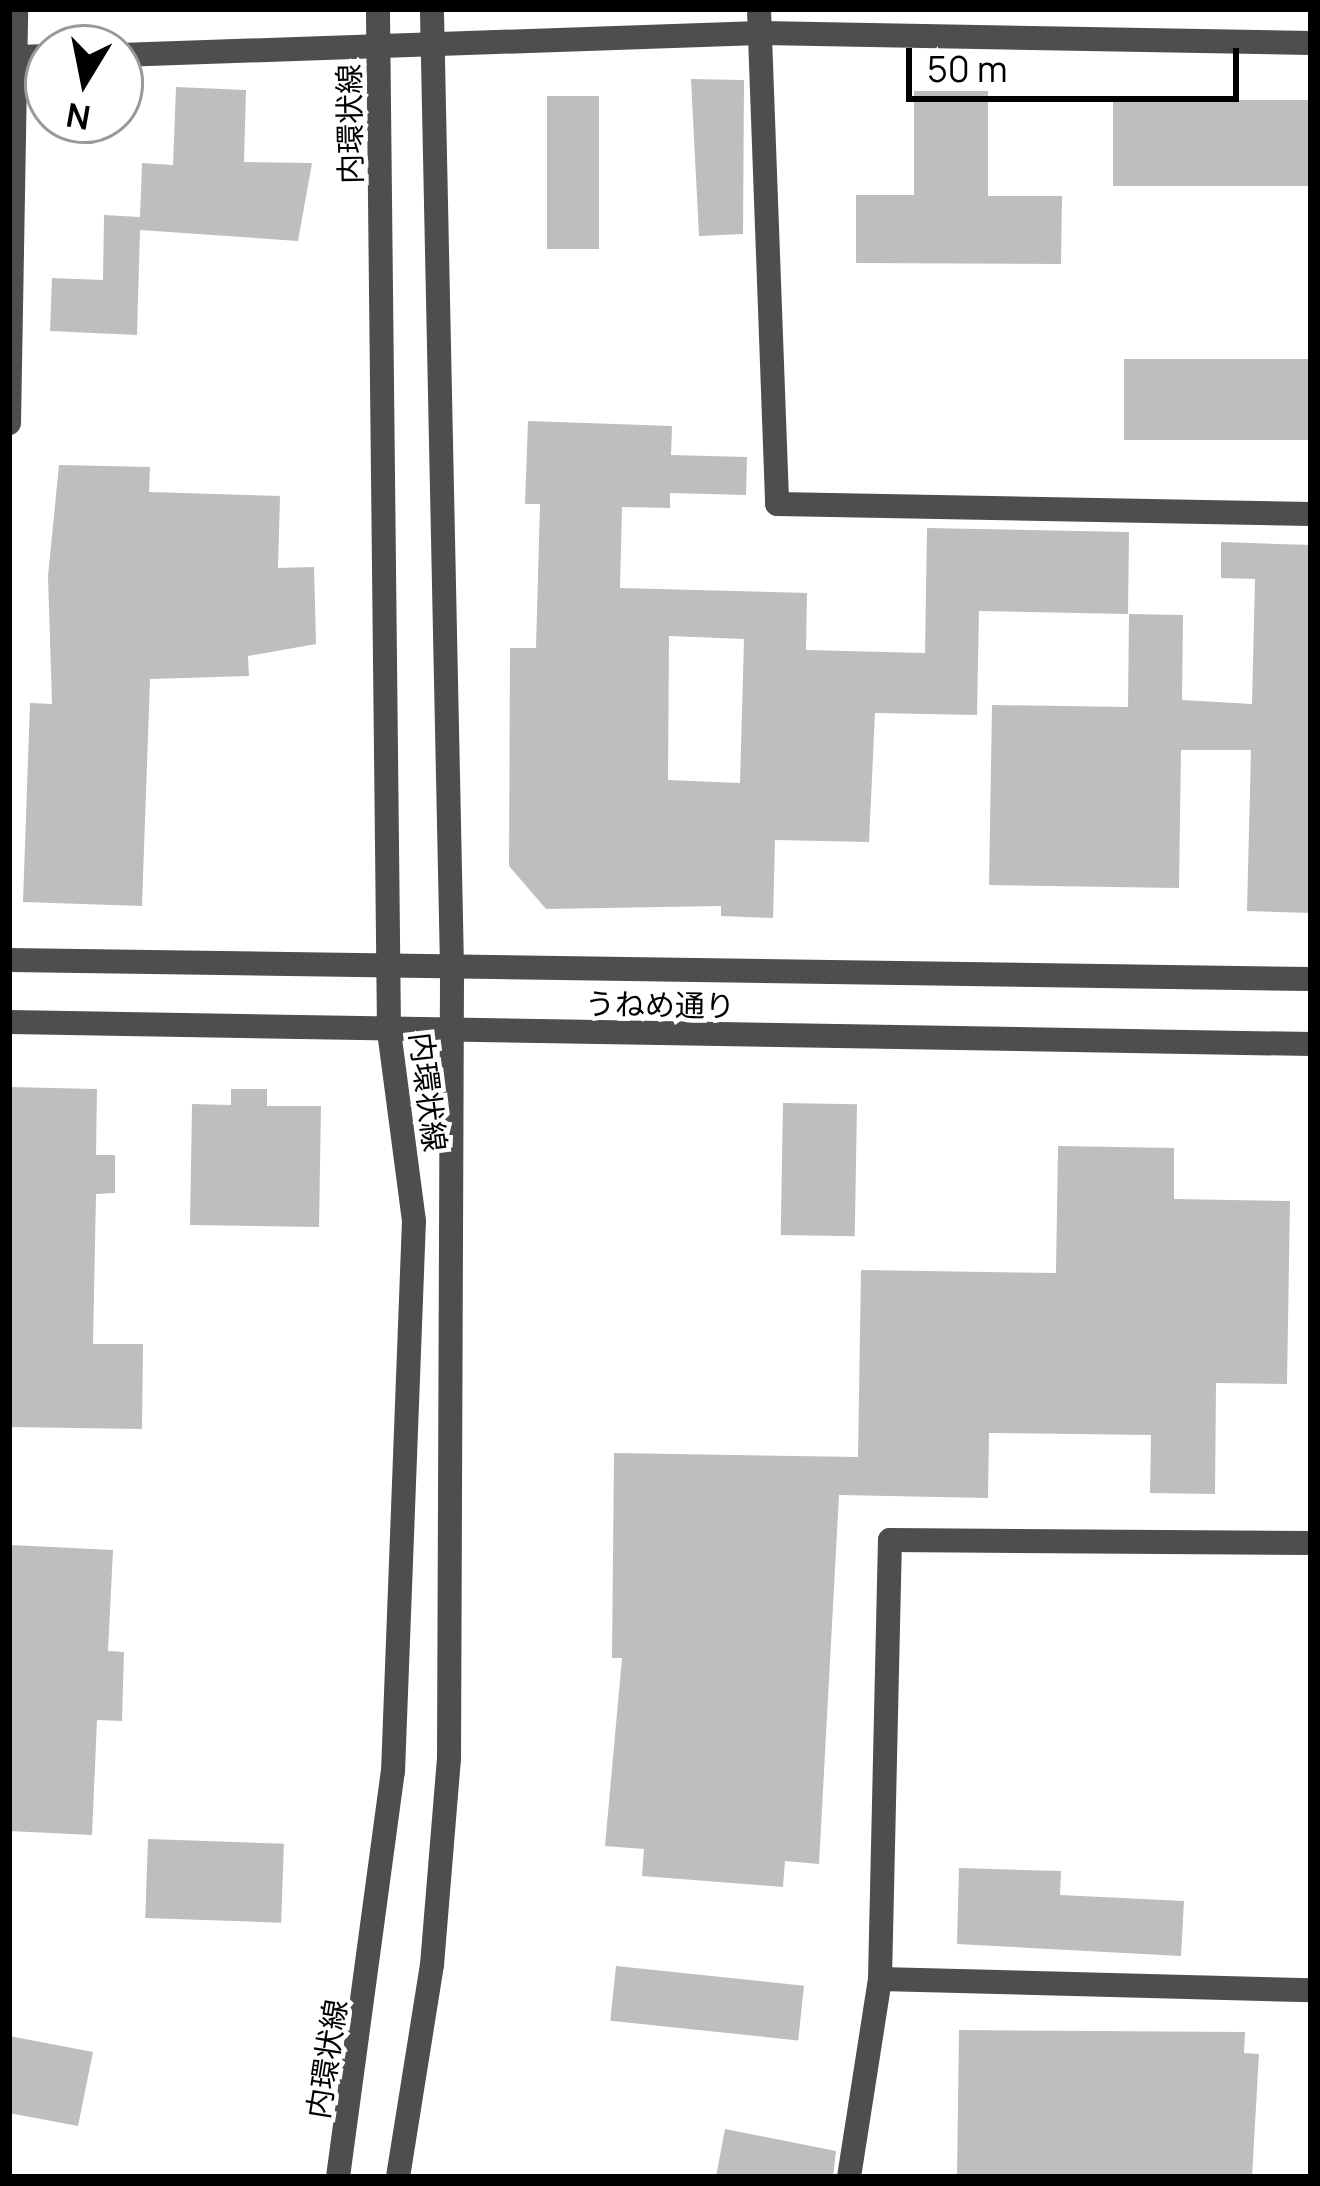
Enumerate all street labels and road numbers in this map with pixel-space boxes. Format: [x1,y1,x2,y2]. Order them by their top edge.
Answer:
street label: 内環状線 [331,64,369,184]
street label: うねめ通り [585,986,735,1024]
street label: 内環状線 [403,1030,453,1154]
street label: 内環状線 [300,1997,354,2121]

